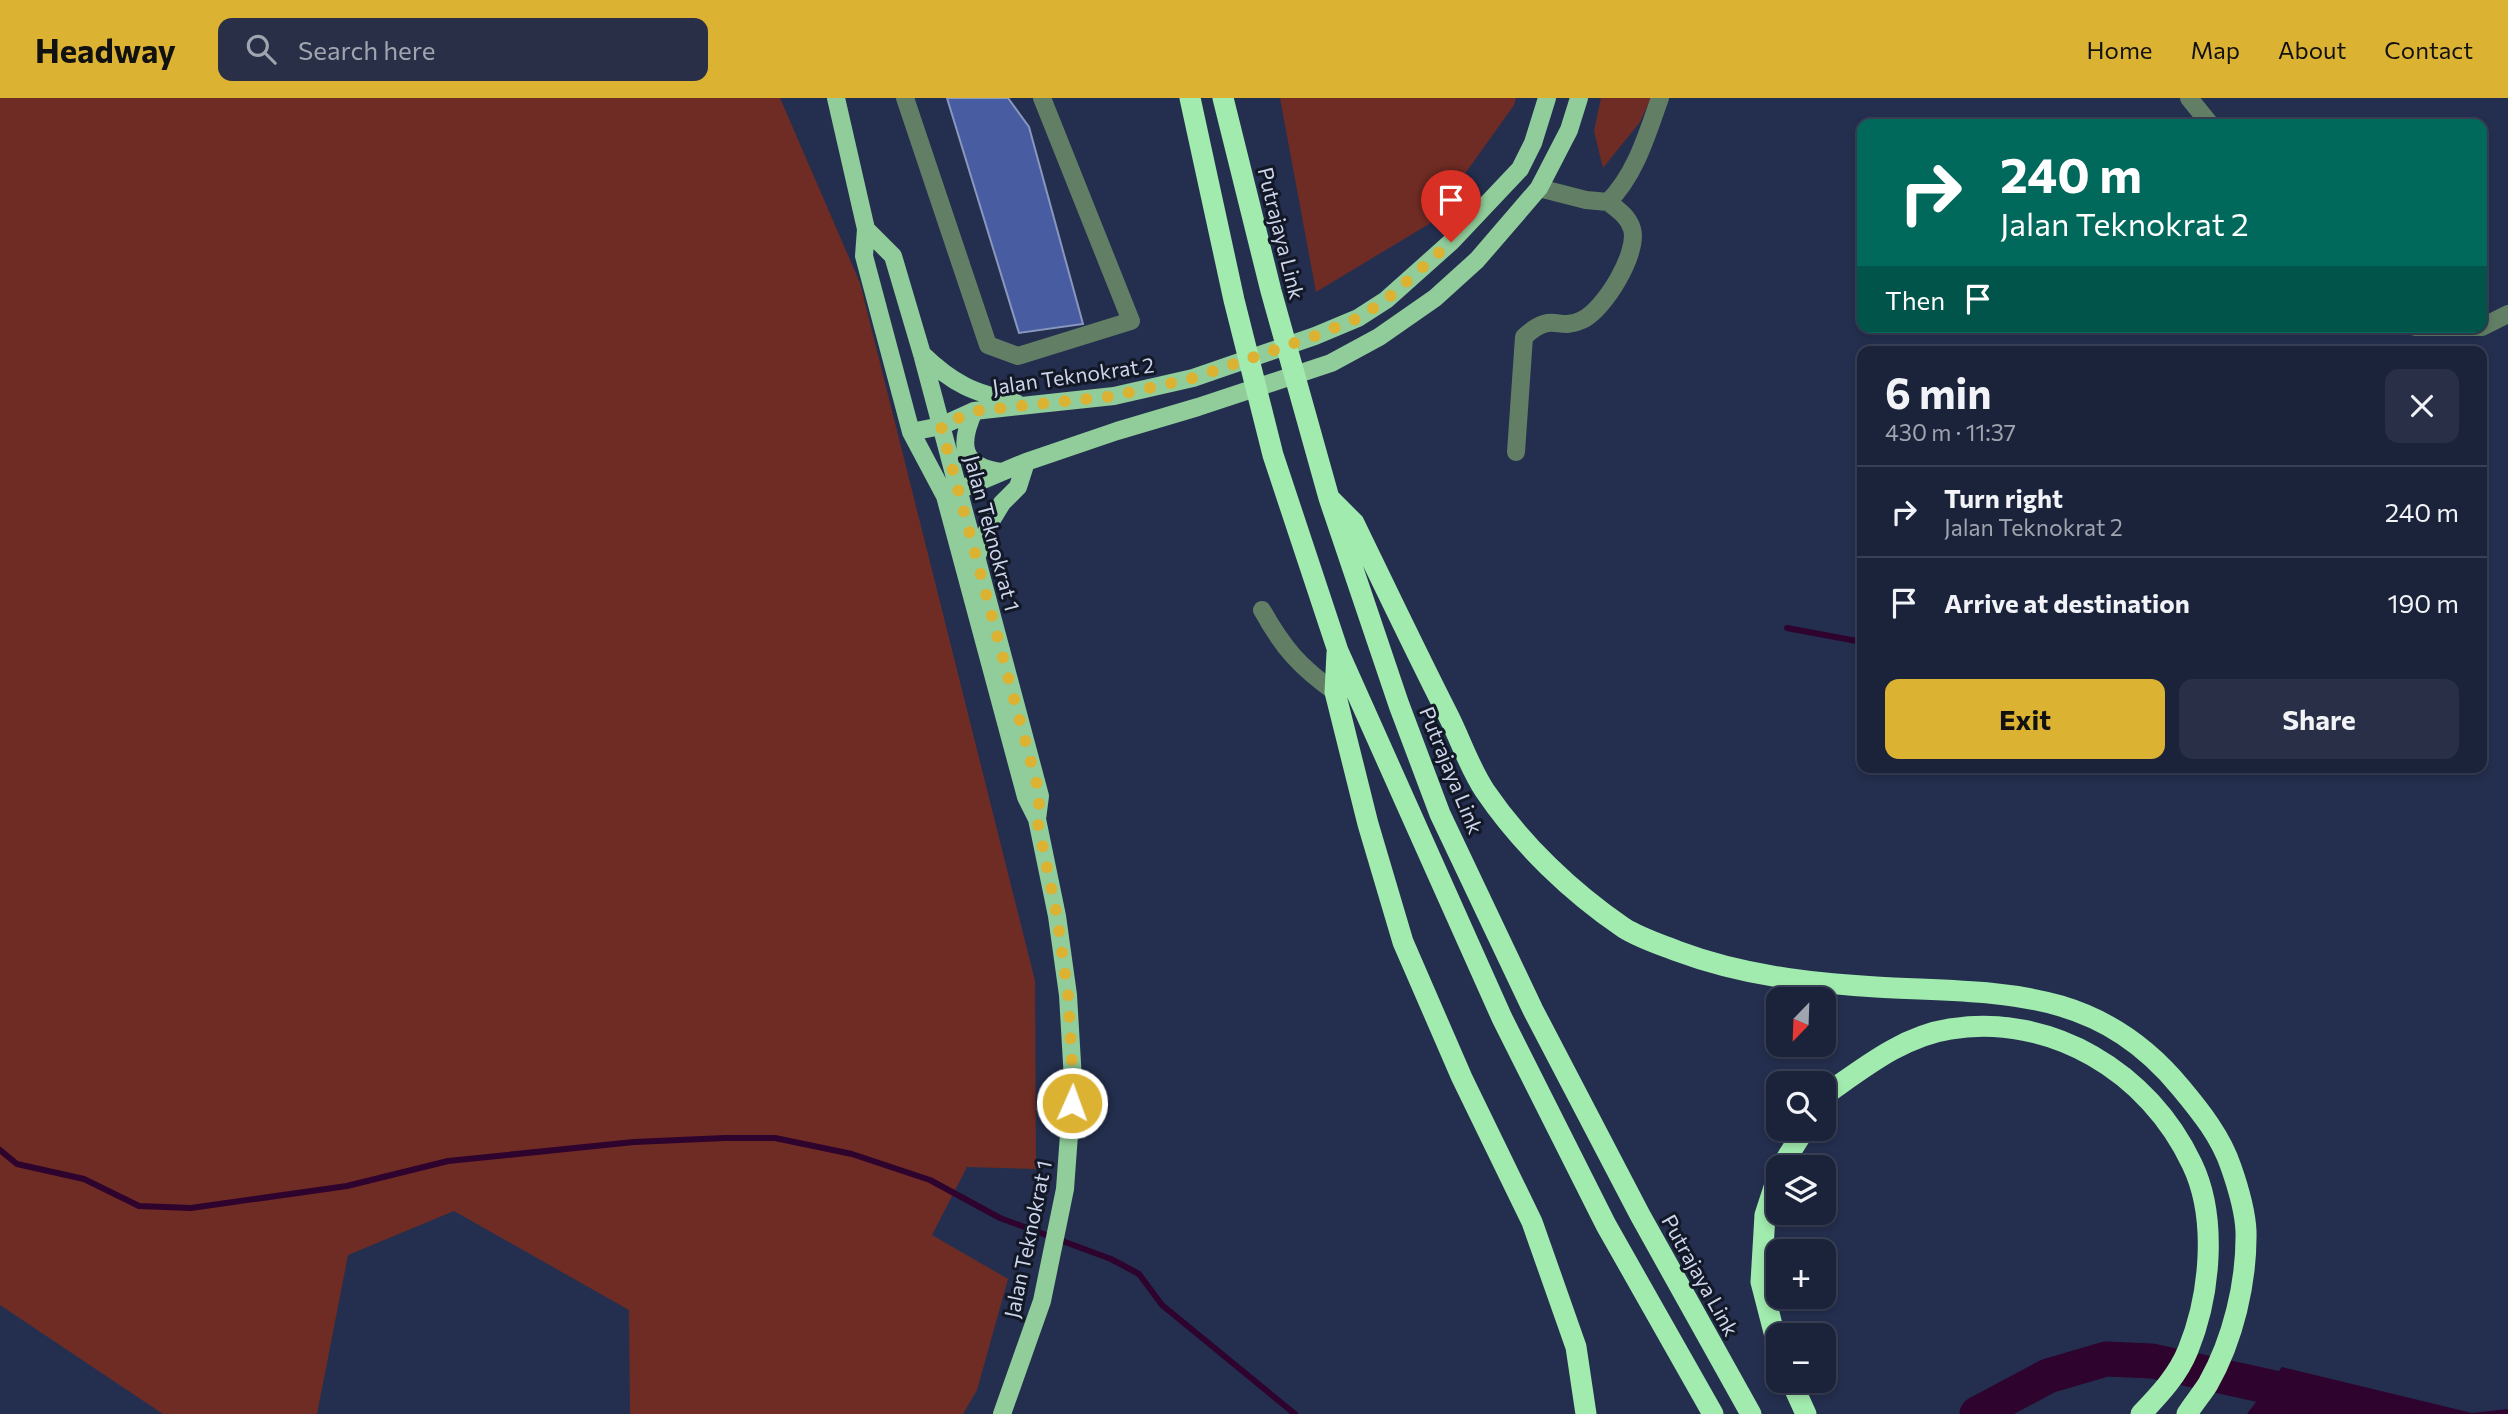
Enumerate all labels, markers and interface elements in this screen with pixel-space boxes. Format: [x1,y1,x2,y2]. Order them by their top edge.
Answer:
search box [218,18,708,81]
text: Headway [35,29,176,70]
icon: search [242,30,280,68]
text: Search here [298,34,436,65]
text: Home [2087,35,2153,64]
text: Map [2191,35,2240,64]
text: About [2278,35,2346,64]
text: Contact [2384,35,2473,64]
text: 240 m [2000,143,2142,203]
icon: right [1885,147,1976,238]
street label: Putrajaya Link [1254,164,1310,302]
pin [1421,170,1481,242]
icon: arrive [1432,181,1470,219]
text: Jalan Teknokrat 2 [2000,203,2249,243]
icon: arrive [1959,280,1997,318]
text: Then [1885,284,1945,315]
street label: Jalan Teknokrat 2 [990,351,1156,399]
text: 6 min [1885,366,1992,418]
button: close [2385,369,2459,443]
text: 430 m · 11:37 [1885,418,2016,446]
street label: Jalan Teknokrat 1 [960,452,1026,614]
text: Turn right [1944,482,2063,513]
icon: right [1885,493,1923,531]
text: 240 m [2385,496,2459,527]
text: Jalan Teknokrat 2 [1944,513,2123,541]
icon: arrive [1885,584,1923,622]
text: Arrive at destination [1944,587,2190,618]
text: 190 m [2387,587,2459,618]
button: Exit [1885,679,2165,759]
button: Share [2179,679,2459,759]
street label: Putrajaya Link [1415,703,1489,837]
north arrow [1766,987,1836,1057]
map controls [1766,987,1836,1393]
position arrow [1035,1066,1109,1140]
button: search [1766,1071,1836,1141]
button: layers [1766,1155,1836,1225]
street label: Jalan Teknokrat 1 [998,1158,1056,1320]
street label: Putrajaya Link [1657,1210,1745,1340]
button: + [1766,1239,1836,1309]
button: − [1766,1323,1836,1393]

